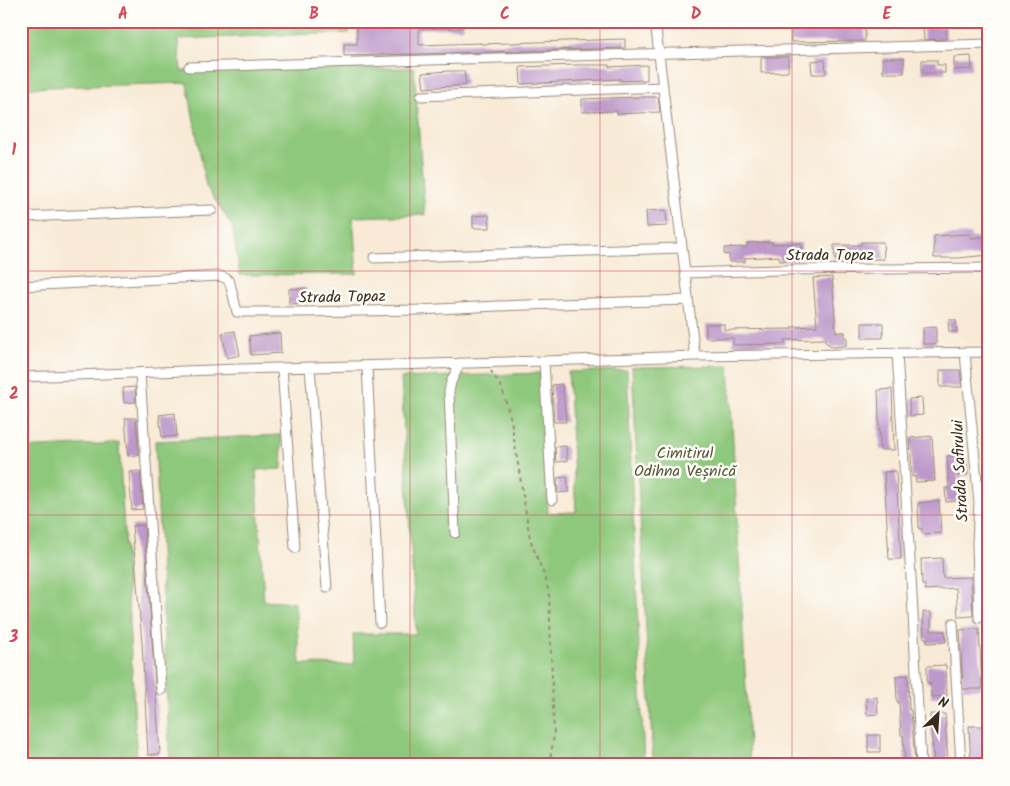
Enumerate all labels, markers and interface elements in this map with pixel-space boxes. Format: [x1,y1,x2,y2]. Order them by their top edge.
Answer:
text: A [118,2,128,27]
text: B [309,2,319,27]
text: C [500,2,510,27]
text: D [691,2,702,27]
text: E [883,2,893,27]
text: 1 [12,138,17,163]
street label: Strada Topaz [786,243,874,268]
street label: Strada Topaz [298,284,386,311]
text: 2 [9,382,19,407]
street label: Strada Safirului [945,418,976,523]
park label: Cimitirul Odihna Veșnică [634,441,738,484]
text: 3 [9,625,19,650]
north arrow [912,688,962,738]
text: N [934,691,952,715]

